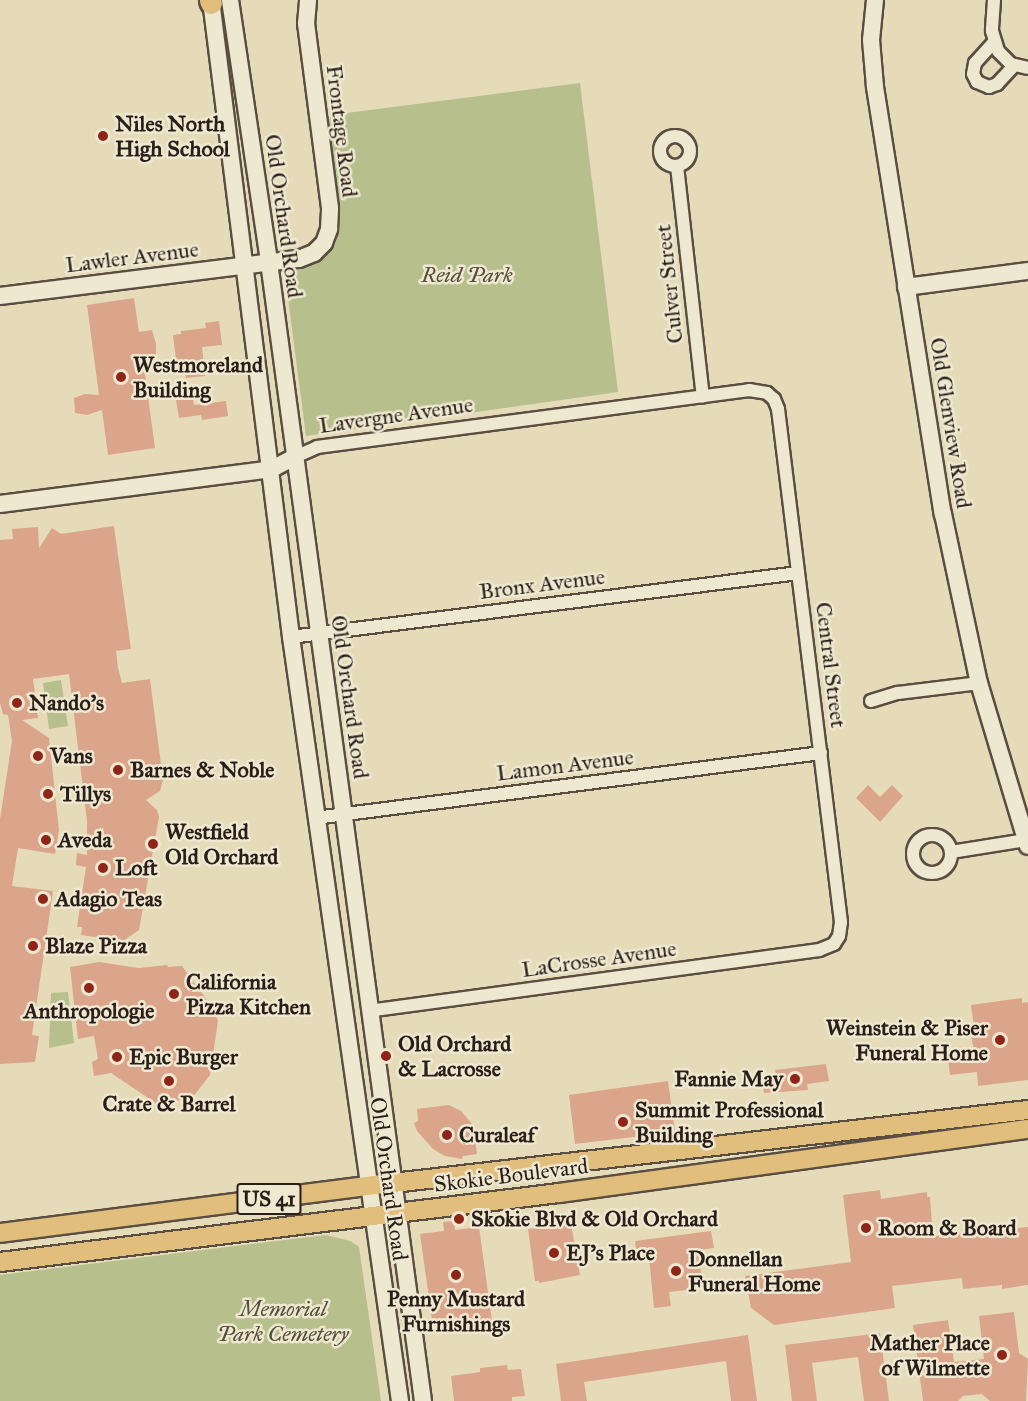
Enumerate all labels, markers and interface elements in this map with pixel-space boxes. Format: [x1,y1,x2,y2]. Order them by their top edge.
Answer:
street label: Frontage Road [321,63,363,199]
place label: Niles North High School [115,110,230,162]
marker: Niles North High School [96,129,110,143]
street label: Old Orchard Road [259,132,309,300]
street label: Culver Street [650,223,688,345]
street label: Lawler Avenue [64,236,200,278]
park label: Reid Park [421,262,513,288]
street label: Old Glenview Road [924,336,978,510]
place label: Westmoreland Building [133,351,263,402]
marker: Westmoreland Building [114,370,128,384]
street label: Lavergne Avenue [317,391,475,439]
street label: Bronx Avenue [478,563,606,605]
street label: Central Street [810,601,852,729]
street label: Old Orchard Road [325,613,375,781]
place label: Nando's [29,690,104,716]
marker: Nando's [10,696,24,710]
place label: Vans [50,743,93,769]
street label: Lamon Avenue [495,743,635,787]
marker: Vans [31,749,45,763]
place label: Barnes & Noble [130,757,274,783]
marker: Barnes & Noble [111,763,125,777]
place label: Tillys [60,781,111,807]
marker: Tillys [41,787,55,801]
place label: Westfield Old Orchard [165,818,278,870]
place label: Aveda [58,827,112,853]
marker: Aveda [39,833,53,847]
marker: Westfield Old Orchard [146,837,160,851]
place label: Loft [115,855,158,881]
marker: Loft [96,861,110,875]
place label: Adagio Teas [55,886,162,912]
marker: Adagio Teas [36,892,50,906]
place label: Blaze Pizza [45,933,147,959]
street label: LaCrosse Avenue [520,935,678,983]
marker: Blaze Pizza [26,939,40,953]
place label: California Pizza Kitchen [186,968,311,1020]
marker: Anthropologie [82,981,96,995]
marker: California Pizza Kitchen [167,987,181,1001]
place label: Anthropologie [24,998,154,1024]
place label: Weinstein & Piser Funeral Home [826,1014,988,1066]
place label: Old Orchard & Lacrosse [398,1030,511,1082]
marker: Weinstein & Piser Funeral Home [993,1033,1007,1047]
place label: Epic Burger [129,1044,238,1070]
marker: Old Orchard & Lacrosse [379,1049,393,1063]
marker: Epic Burger [110,1050,124,1064]
place label: Fannie May [674,1066,783,1092]
marker: Fannie May [788,1072,802,1086]
marker: Crate & Barrel [162,1074,176,1088]
place label: Crate & Barrel [103,1091,235,1117]
street label: Old Orchard Road [364,1095,414,1263]
place label: Summit Professional Building [635,1096,823,1148]
marker: Summit Professional Building [616,1115,630,1129]
place label: Curaleaf [459,1122,535,1148]
marker: Curaleaf [440,1128,454,1142]
street label: Skokie Boulevard [432,1152,590,1198]
road number: US 41 [236,1181,302,1217]
place label: Skokie Blvd & Old Orchard [471,1206,718,1232]
marker: Skokie Blvd & Old Orchard [452,1212,466,1226]
place label: Room & Board [878,1215,1017,1241]
marker: Room & Board [859,1221,873,1235]
place label: EJ's Place [566,1240,655,1266]
place label: Donnellan Funeral Home [688,1245,821,1296]
marker: EJ's Place [547,1246,561,1260]
marker: Donnellan Funeral Home [669,1264,683,1278]
marker: Penny Mustard Furnishings [449,1268,463,1282]
place label: Penny Mustard Furnishings [387,1285,525,1336]
park label: Memorial Park Cemetery [217,1295,349,1346]
place label: Mather Place of Wilmette [870,1329,990,1380]
marker: Mather Place of Wilmette [995,1348,1009,1362]

